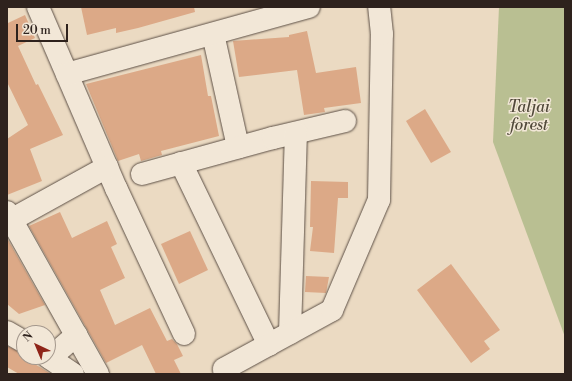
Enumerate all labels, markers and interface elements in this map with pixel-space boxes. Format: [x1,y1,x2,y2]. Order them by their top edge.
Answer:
scale bar [18,16,70,42]
text: 20 m [23,23,51,38]
park label: Taljai forest [508,97,550,135]
north arrow [16,325,56,365]
text: N [20,329,36,345]

